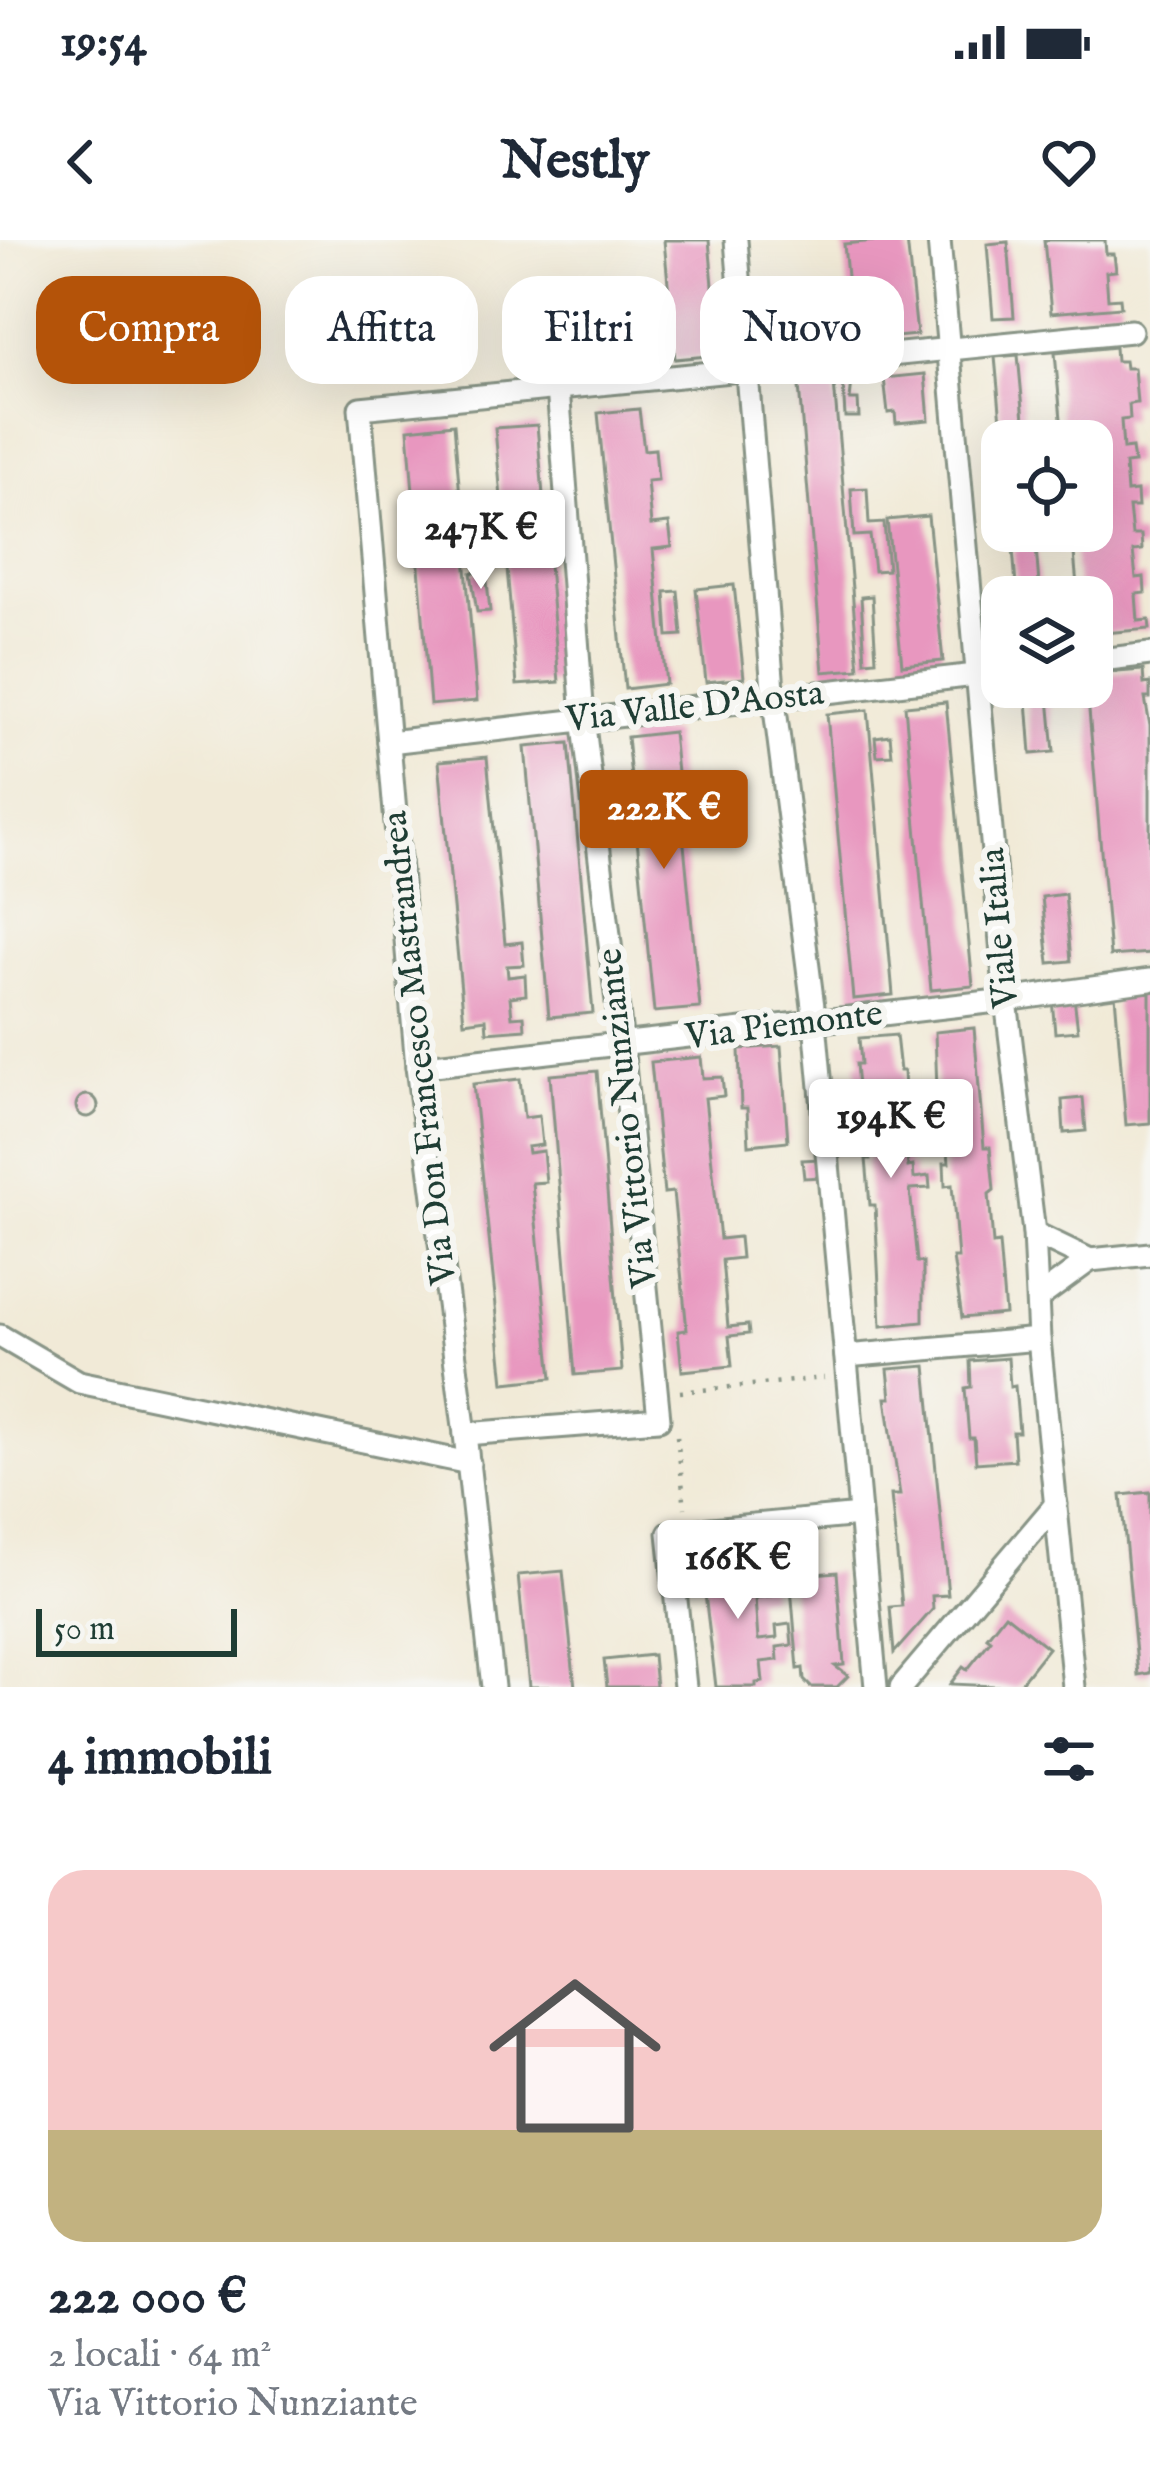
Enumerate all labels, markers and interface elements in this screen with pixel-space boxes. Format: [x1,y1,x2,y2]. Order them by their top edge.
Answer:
text: 19:54 [60,14,146,71]
text: Nestly [501,128,649,197]
icon: back [48,129,114,195]
icon: heart [1036,129,1102,195]
chip: Compra [36,276,261,384]
chip: Affitta [285,276,478,384]
chip: Filtri [502,276,676,384]
chip: Nuovo [700,276,904,384]
map controls [981,420,1113,708]
button: locate [981,420,1113,552]
pin: 247K € [383,490,579,592]
text: 247K € [424,504,538,553]
button: layers [981,576,1113,708]
street label: Via Valle D'Aosta [563,671,827,744]
pin: 222K € [566,770,762,872]
text: 222K € [607,784,721,833]
street label: Via Don Francesco Mastrandrea [372,808,468,1288]
street label: Viale Italia [970,845,1030,1011]
street label: Via Vittorio Nunziante [587,946,669,1291]
street label: Via Piemonte [682,991,885,1061]
pin: 194K € [793,1079,989,1181]
text: 194K € [836,1093,946,1142]
pin: 166K € [640,1520,836,1622]
text: 166K € [684,1534,792,1583]
scale bar [36,1603,237,1656]
text: 50 m [54,1609,115,1651]
icon: filters [1036,1726,1102,1792]
text: 4 immobili [48,1727,272,1792]
icon: home [467,1948,683,2164]
text: 222 000 € [48,2266,247,2331]
text: 2 locali · 64 m² [48,2331,272,2380]
text: Via Vittorio Nunziante [48,2380,418,2429]

